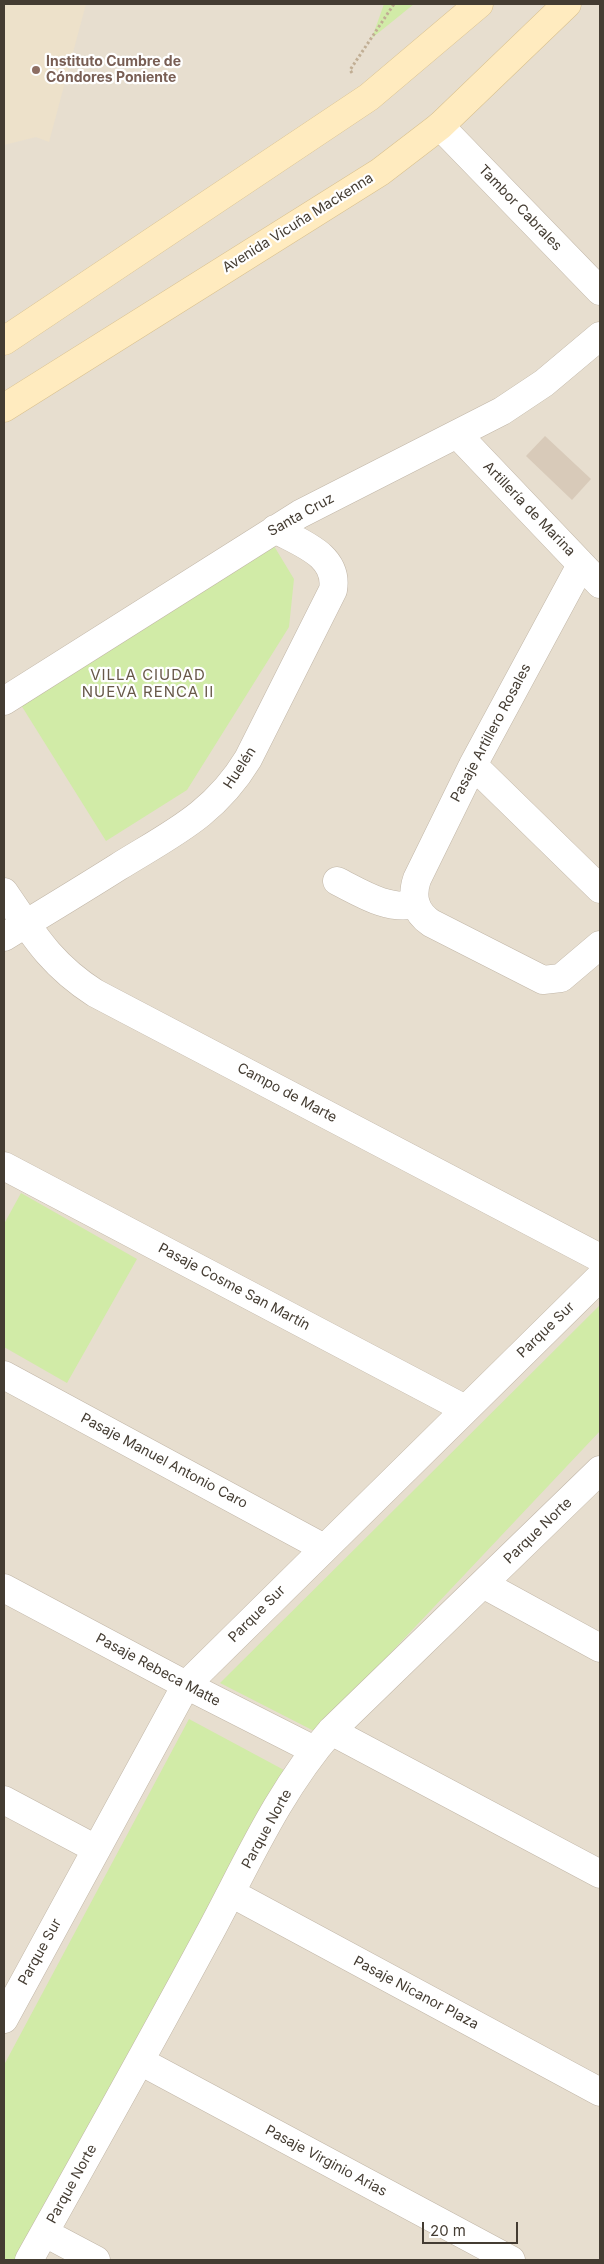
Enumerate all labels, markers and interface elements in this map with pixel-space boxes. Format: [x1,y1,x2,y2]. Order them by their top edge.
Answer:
place label: Instituto Cumbre de Cóndores Poniente [46,54,181,86]
marker: Instituto Cumbre de Cóndores Poniente [30,64,42,76]
street label: Tambor Cabrales [475,162,565,254]
street label: Avenida Vicuña Mackenna [220,170,376,276]
street label: Artillería de Marina [480,458,578,560]
street label: Santa Cruz [265,490,337,540]
street label: Pasaje Artillero Rosales [447,661,535,805]
district label: VILLA CIUDAD NUEVA RENCA II [80,666,216,701]
street label: Huelén [220,744,260,792]
street label: Campo de Marte [234,1060,340,1126]
street label: Pasaje Cosme San Martín [155,1240,313,1334]
street label: Parque Sur [514,1298,578,1362]
street label: Pasaje Manuel Antonio Caro [78,1410,250,1512]
street label: Parque Norte [501,1494,575,1568]
street label: Parque Sur [225,1582,289,1646]
street label: Pasaje Rebeca Matte [93,1630,223,1710]
street label: Parque Norte [238,1787,296,1871]
street label: Parque Sur [15,1916,65,1988]
street label: Pasaje Nicanor Plaza [351,1953,481,2033]
street label: Pasaje Virginio Arias [262,2122,390,2200]
street label: Parque Norte [43,2142,101,2226]
scale bar [424,2212,520,2244]
text: 20 m [430,2221,466,2240]

